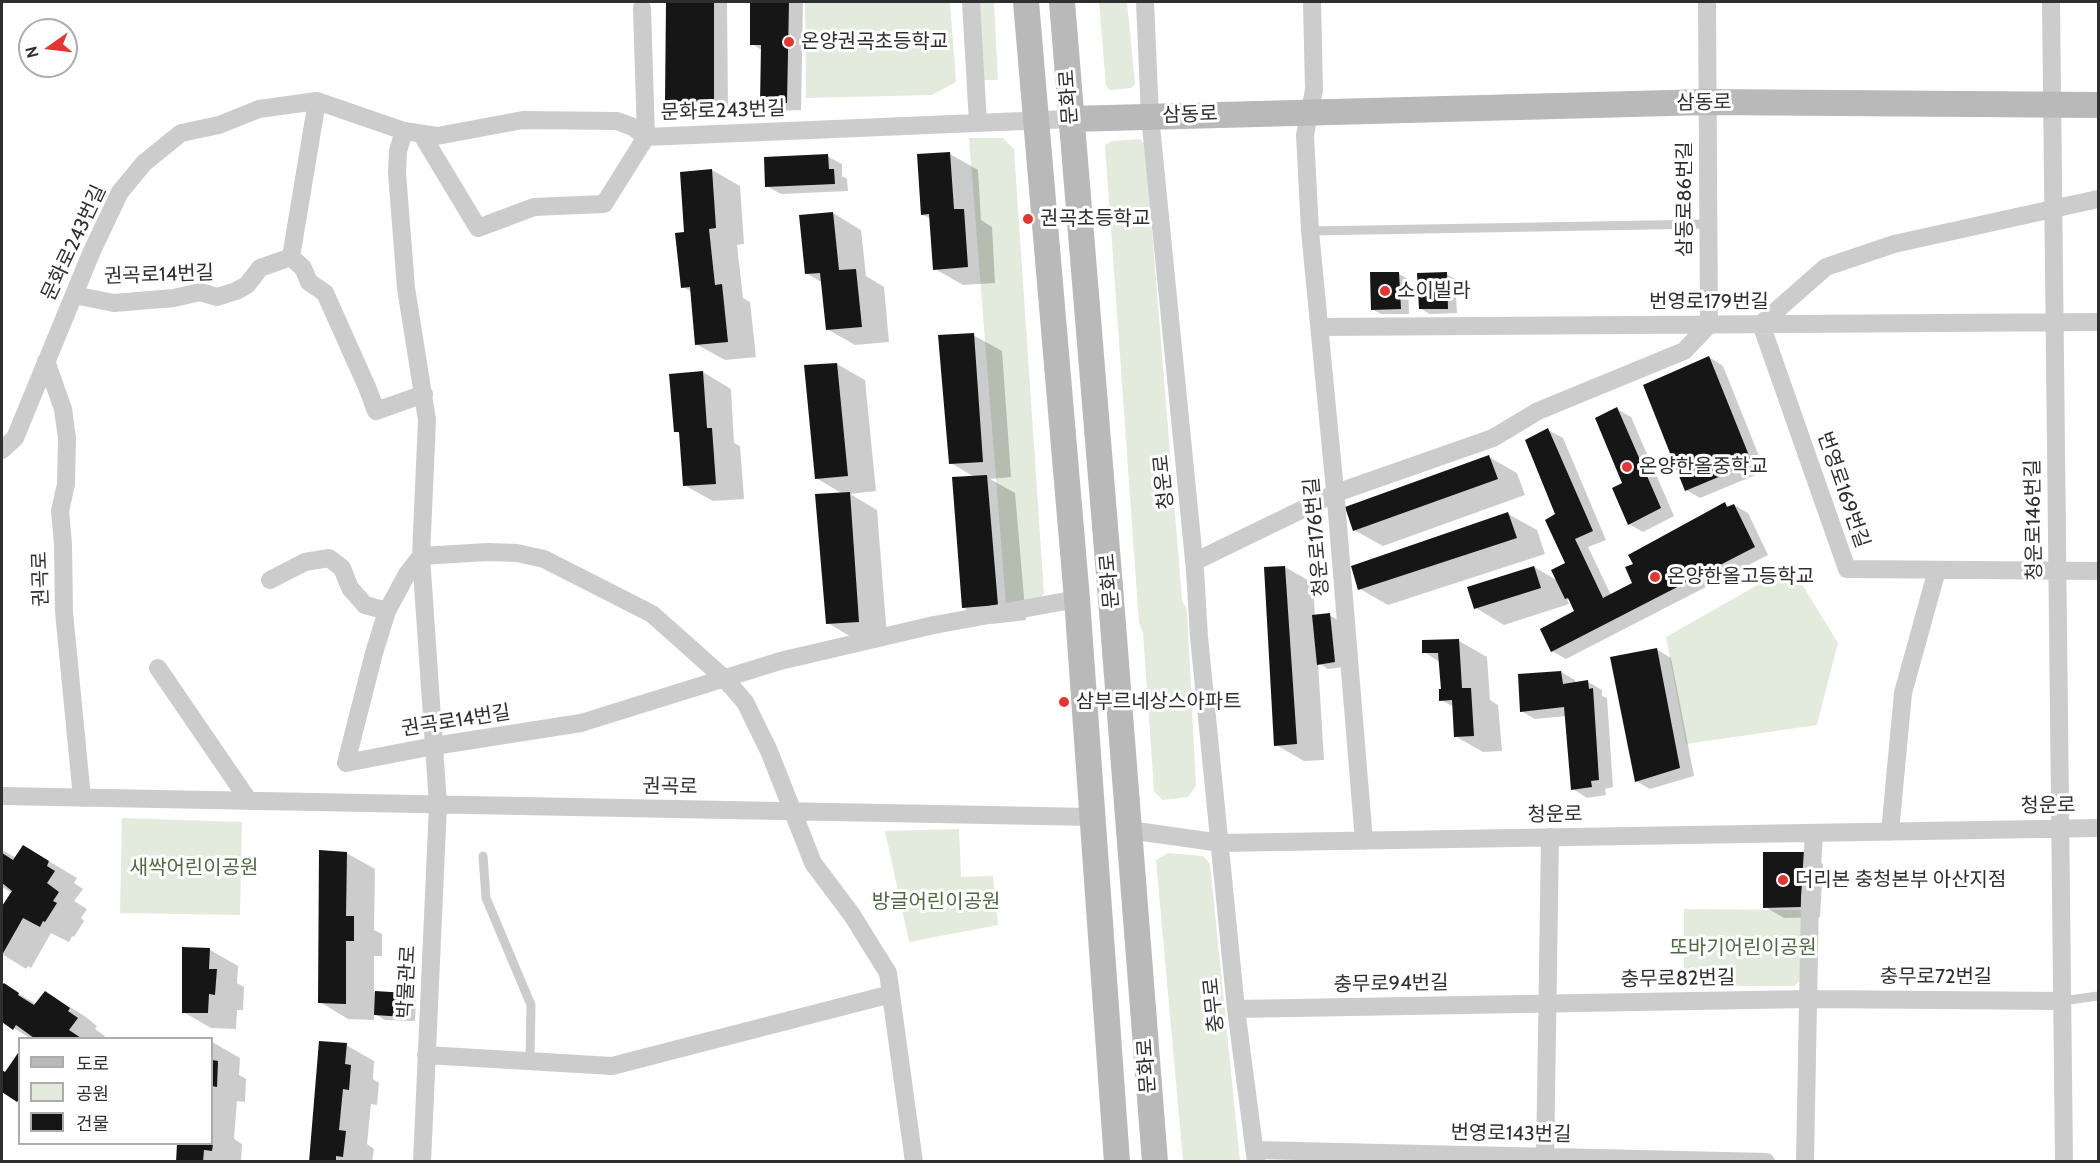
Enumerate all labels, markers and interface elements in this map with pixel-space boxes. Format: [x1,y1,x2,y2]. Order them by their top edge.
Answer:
north arrow [18,18,78,78]
place label: 온양권곡초등학교 [801,30,948,54]
marker: 온양권곡초등학교 [782,35,796,49]
text: N [21,44,43,60]
street label: 문화로 [1055,69,1083,125]
street label: 삼동로 [1676,91,1732,115]
street label: 문화로243번길 [660,97,786,125]
street label: 삼동로 [1162,102,1218,128]
street label: 삼동로86번길 [1673,141,1697,257]
street label: 문화로243번길 [37,181,111,305]
place label: 권곡초등학교 [1040,207,1150,231]
marker: 권곡초등학교 [1021,212,1035,226]
street label: 권곡로14번길 [104,261,214,289]
place label: 소이빌라 [1397,279,1471,303]
marker: 소이빌라 [1378,284,1392,298]
street label: 번영로179번길 [1649,290,1769,314]
street label: 번영로169번길 [1812,429,1874,551]
street label: 청운로 [1149,453,1179,511]
place label: 온양한올중학교 [1639,455,1768,479]
street label: 청운로146번길 [2021,459,2047,581]
marker: 온양한올중학교 [1620,460,1634,474]
street label: 청운로176번길 [1300,476,1334,598]
street label: 권곡로 [28,551,54,607]
street label: 문화로 [1096,552,1124,610]
place label: 온양한올고등학교 [1667,565,1814,589]
marker: 온양한올고등학교 [1648,570,1662,584]
place label: 삼부르네상스아파트 [1076,690,1242,714]
marker: 삼부르네상스아파트 [1057,695,1071,709]
street label: 권곡로14번길 [400,701,512,741]
street label: 권곡로 [642,775,698,799]
street label: 청운로 [2020,794,2076,818]
street label: 청운로 [1527,803,1583,827]
park label: 새싹어린이공원 [130,856,258,880]
place label: 더리본 충청본부 아산지점 [1795,868,2006,892]
marker: 더리본 충청본부 아산지점 [1776,873,1790,887]
park label: 방글어린이공원 [872,890,1000,914]
park label: 또바기어린이공원 [1669,936,1817,960]
street label: 박물관로 [393,945,421,1019]
street label: 충무로72번길 [1880,965,1992,989]
street label: 충무로82번길 [1620,966,1736,992]
street label: 충무로94번길 [1333,971,1449,997]
street label: 충무로 [1199,976,1229,1034]
legend [18,1037,213,1145]
street label: 문화로 [1133,1038,1161,1094]
text: 도로 [76,1053,109,1075]
text: 공원 [76,1083,109,1105]
text: 건물 [76,1113,109,1135]
street label: 번영로143번길 [1450,1121,1572,1147]

